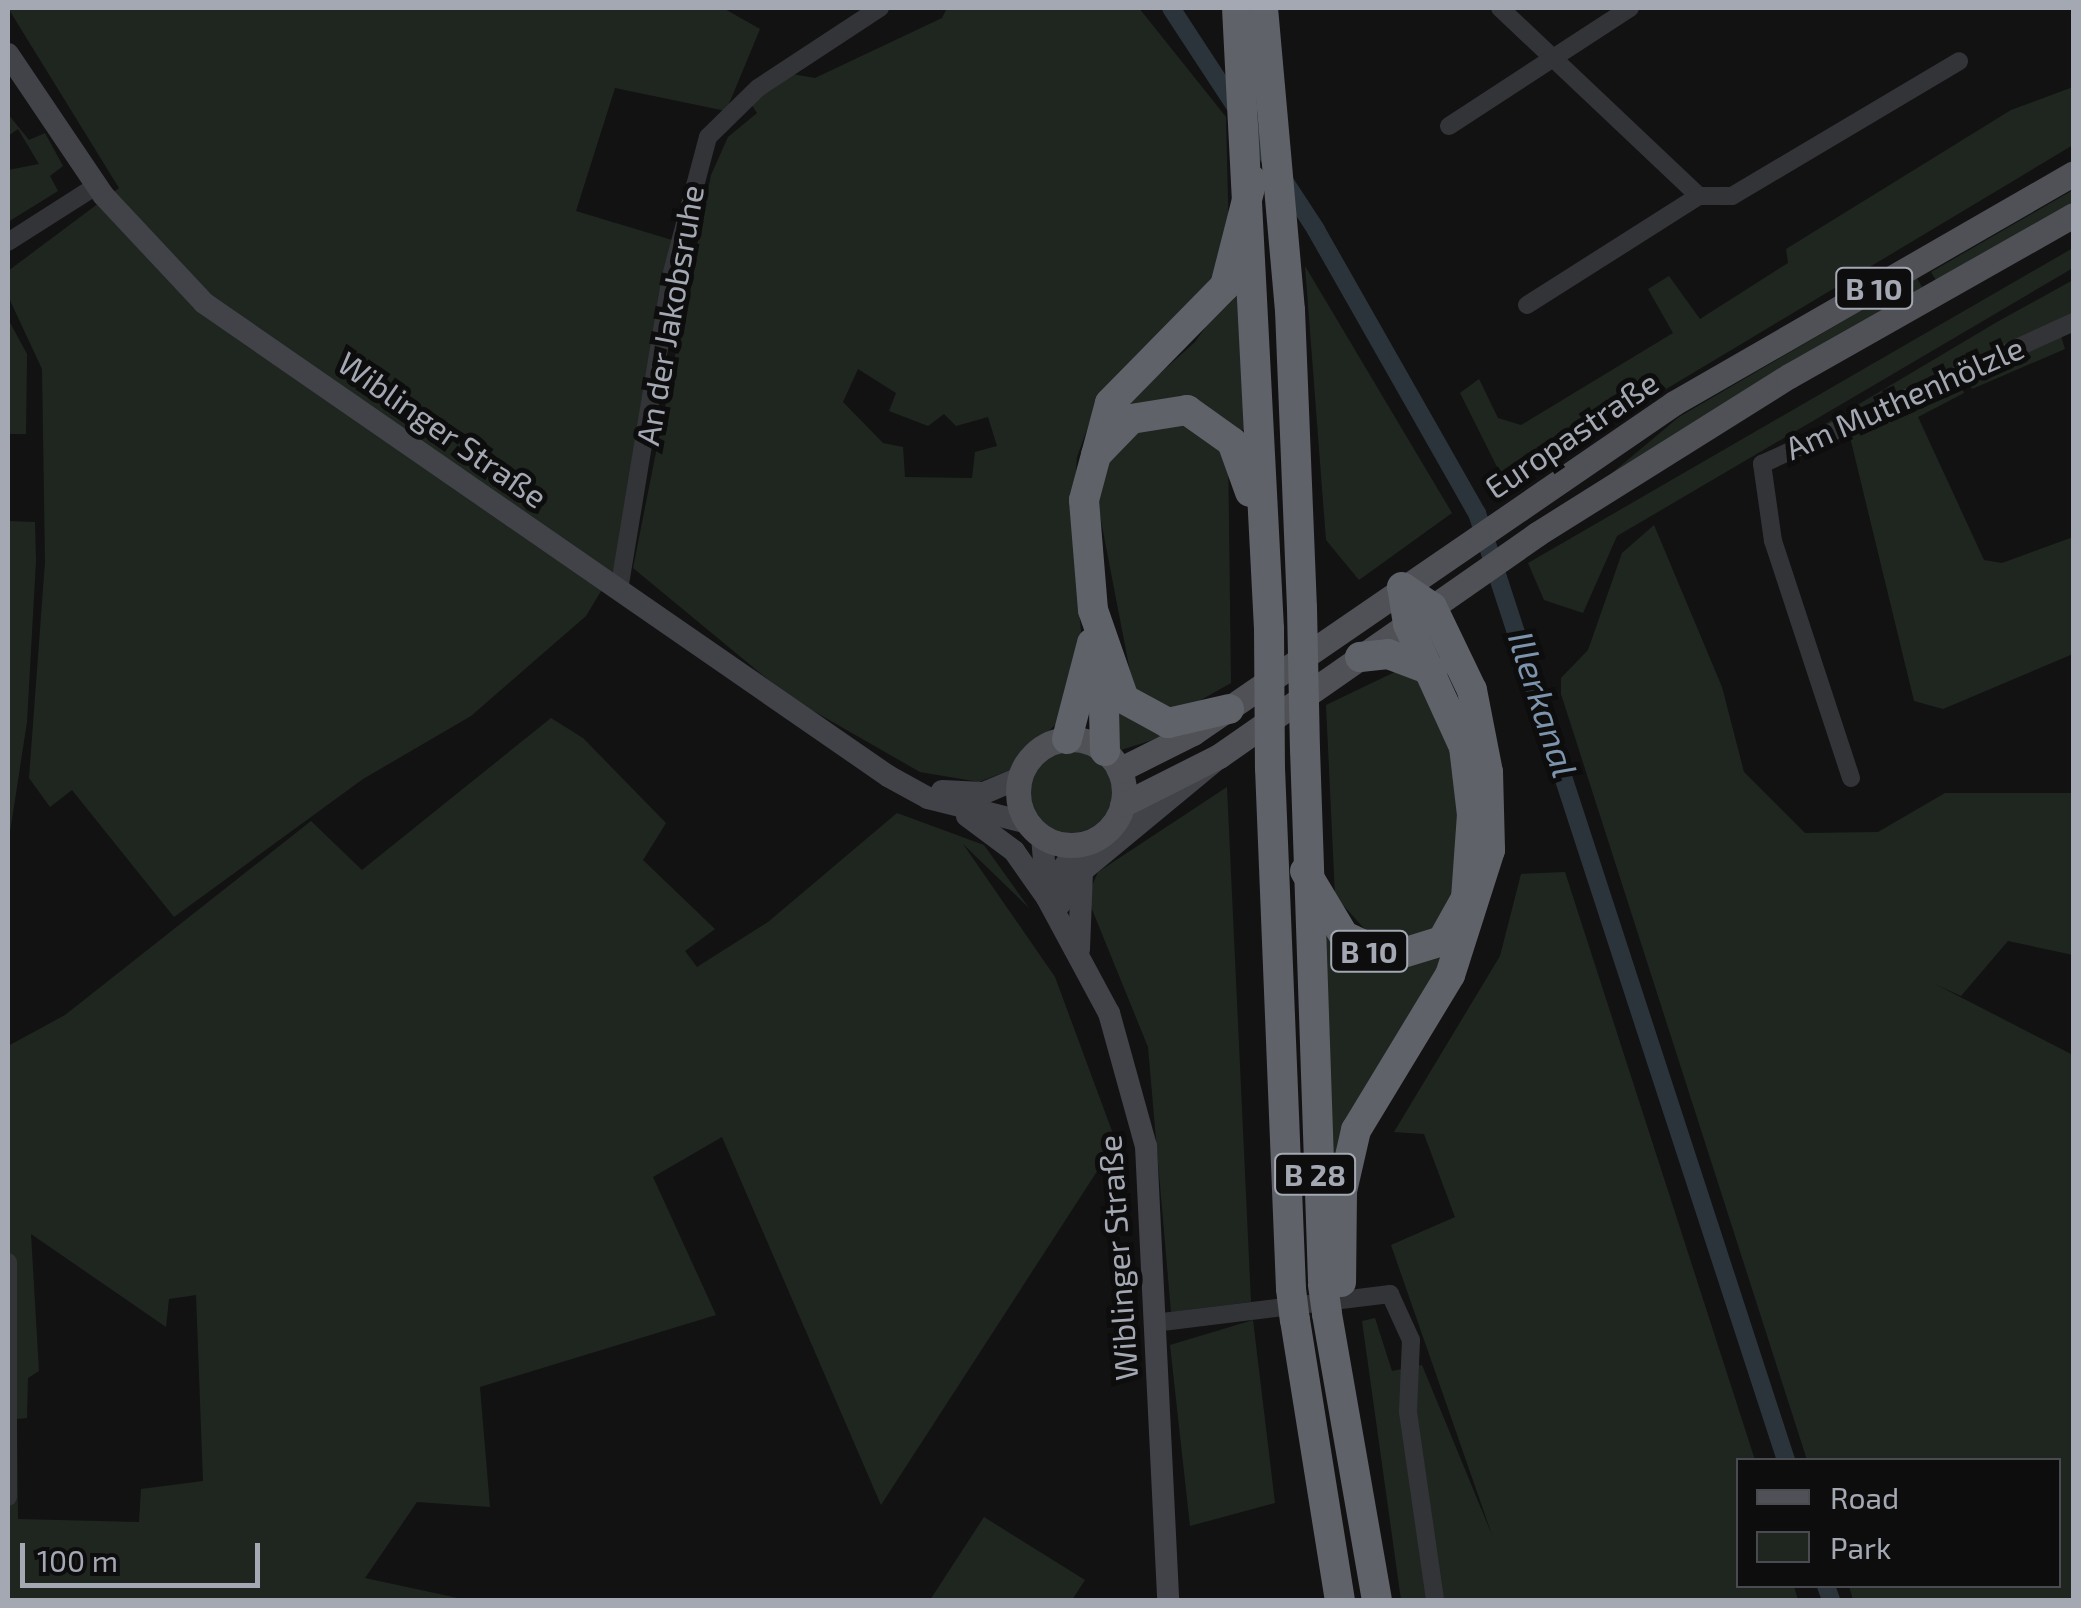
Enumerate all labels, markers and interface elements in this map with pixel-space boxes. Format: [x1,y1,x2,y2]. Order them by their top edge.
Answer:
street label: An der Jakobsruhe [627,181,711,449]
road number: B 10 [1834,263,1914,313]
street label: Am Muthenhölzle [1779,327,2029,467]
street label: Wiblinger Straße [331,343,555,515]
street label: Europastraße [1477,362,1665,506]
water label: Illerkanal [1501,626,1587,782]
road number: B 10 [1329,926,1409,976]
street label: Wiblinger Straße [1089,1134,1145,1382]
road number: B 28 [1272,1149,1358,1199]
legend [1736,1458,2061,1588]
text: Road [1830,1479,1899,1515]
scale bar [25,1523,265,1585]
text: Park [1830,1529,1891,1565]
text: 100 m [37,1542,118,1578]

